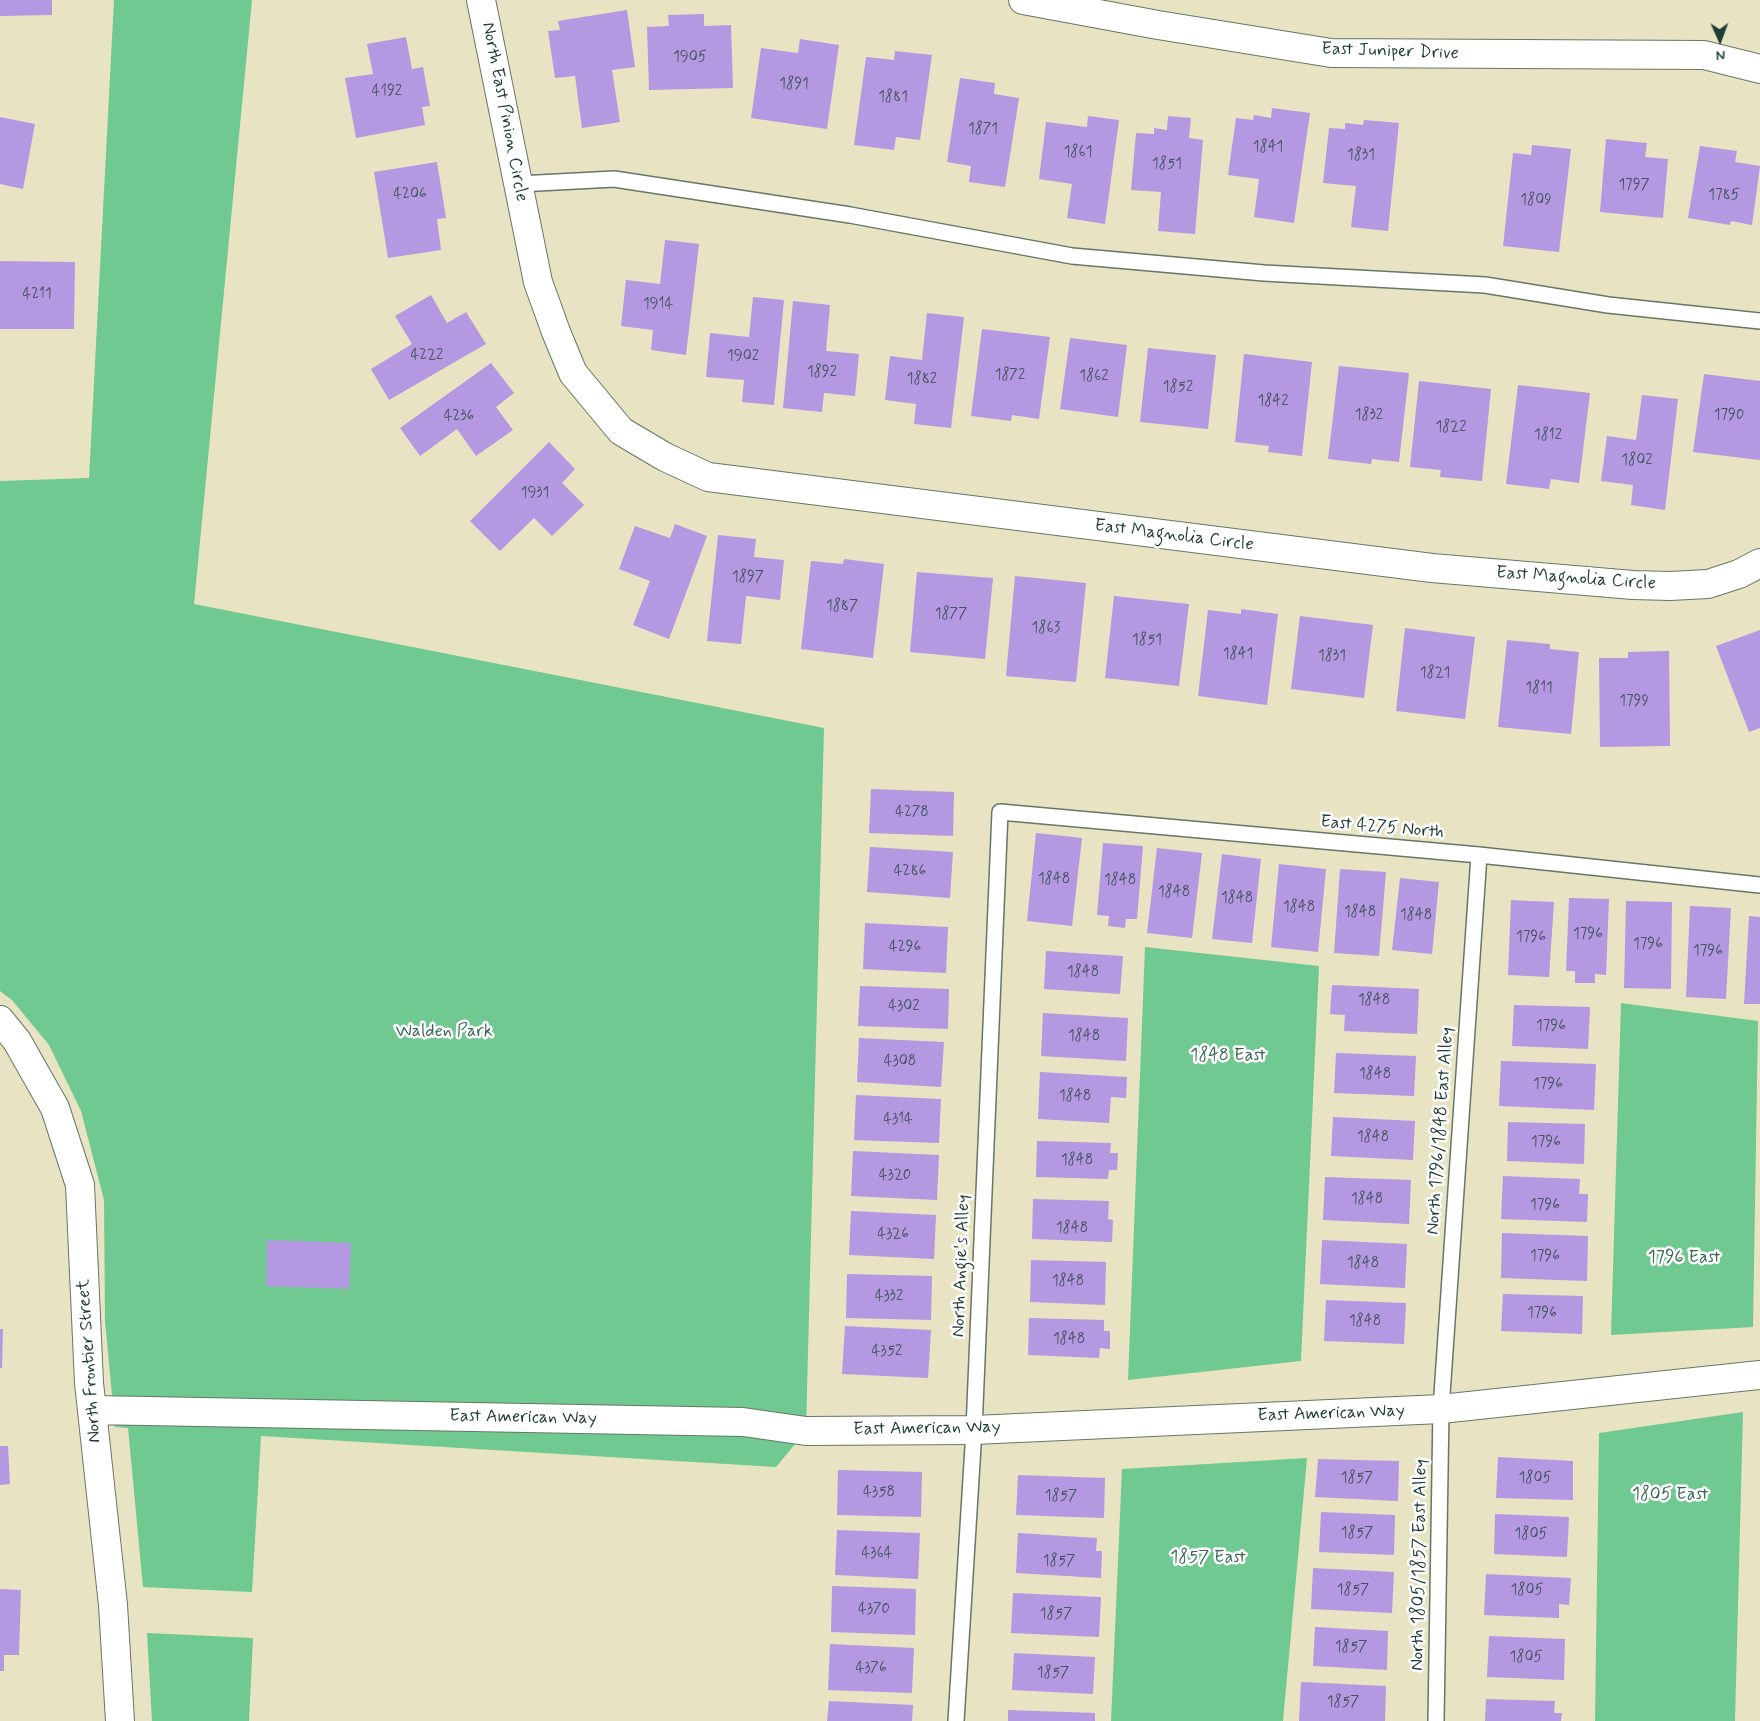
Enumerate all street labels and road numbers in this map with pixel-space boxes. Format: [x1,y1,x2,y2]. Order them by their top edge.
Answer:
street label: North East Pinion Circle [476,21,532,203]
street label: East Juniper Drive [1321,39,1459,65]
street label: East Magnolia Circle [1093,516,1255,556]
street label: East Magnolia Circle [1495,563,1657,595]
street label: East 4275 North [1319,812,1445,844]
street label: North 1796/1848 East Alley [1423,1027,1459,1235]
street label: North Angie's Alley [949,1194,975,1338]
street label: North Frontier Street [74,1278,106,1444]
street label: East American Way [1257,1401,1405,1427]
street label: East American Way [449,1406,597,1430]
street label: East American Way [853,1417,1001,1441]
street label: North 1805/1857 East Alley [1407,1459,1433,1671]

